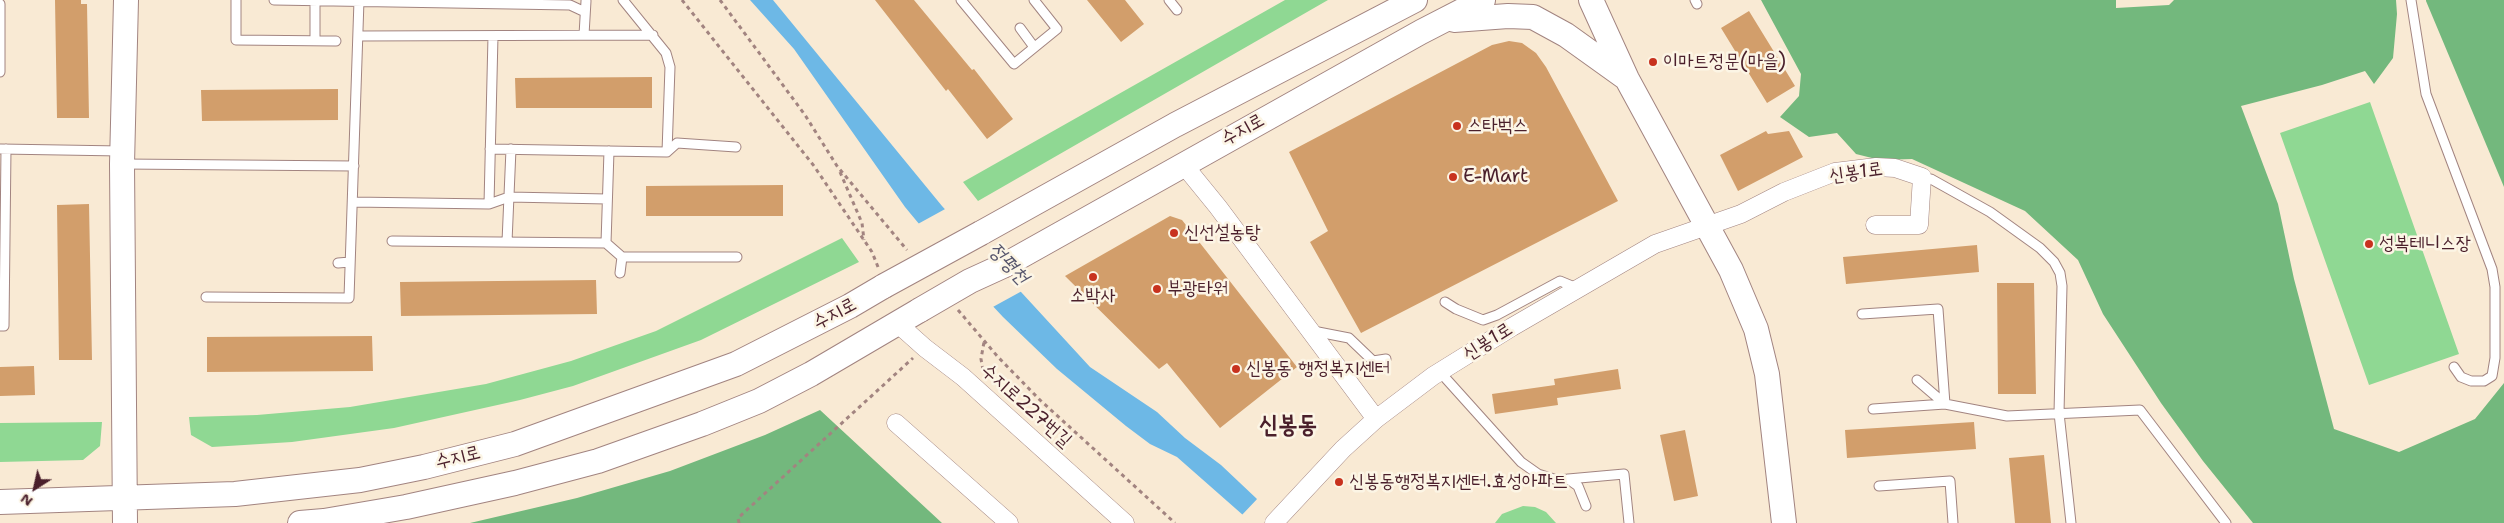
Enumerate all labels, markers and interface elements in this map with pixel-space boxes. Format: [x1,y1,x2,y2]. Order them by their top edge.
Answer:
place label: 이마트정문(마을) [1663,51,1786,73]
marker: 이마트정문(마을) [1647,56,1659,68]
street label: 수지로 [1217,109,1269,151]
place label: 스타벅스 [1467,115,1528,137]
marker: 스타벅스 [1451,120,1463,132]
street label: 신봉1로 [1828,158,1884,188]
place label: E-Mart [1463,166,1528,188]
marker: E-Mart [1447,171,1459,183]
place label: 신선설농탕 [1184,222,1260,244]
marker: 신선설농탕 [1168,227,1180,239]
place label: 성복테니스장 [2379,233,2471,255]
water label: 정평천 [983,238,1033,290]
marker: 성복테니스장 [2363,238,2375,250]
marker: 소박사 [1087,271,1099,283]
place label: 부광타워 [1167,278,1228,300]
marker: 부광타워 [1151,283,1163,295]
place label: 소박사 [1070,285,1116,307]
street label: 수지로 [809,293,861,335]
street label: 신봉1로 [1459,318,1517,366]
place label: 신봉동 행정복지센터 [1246,358,1390,380]
street label: 수지로227번길 [976,359,1076,453]
marker: 신봉동 행정복지센터 [1230,363,1242,375]
district label: 신봉동 [1259,412,1317,440]
street label: 수지로 [433,441,483,475]
north arrow [10,463,60,513]
place label: 신봉동행정복지센터.효성아파트 [1349,471,1568,493]
marker: 신봉동행정복지센터.효성아파트 [1333,476,1345,488]
text: N [17,490,36,511]

